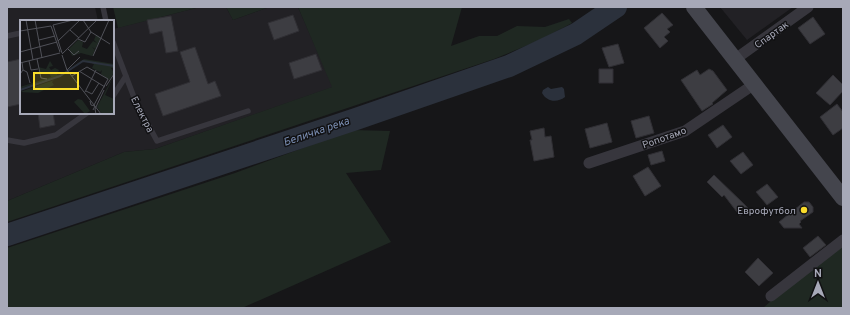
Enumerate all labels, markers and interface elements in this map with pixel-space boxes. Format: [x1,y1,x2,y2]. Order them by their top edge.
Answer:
street label: Спартак [752,18,792,52]
inset map [20,20,114,114]
street label: Електра [127,94,156,135]
water label: Беличка река [281,114,352,150]
street label: Ропотамо [641,124,689,152]
place label: Еврофутбол [737,205,796,218]
marker: Еврофутбол [799,205,809,215]
north arrow [798,263,838,303]
text: N [814,267,822,281]

